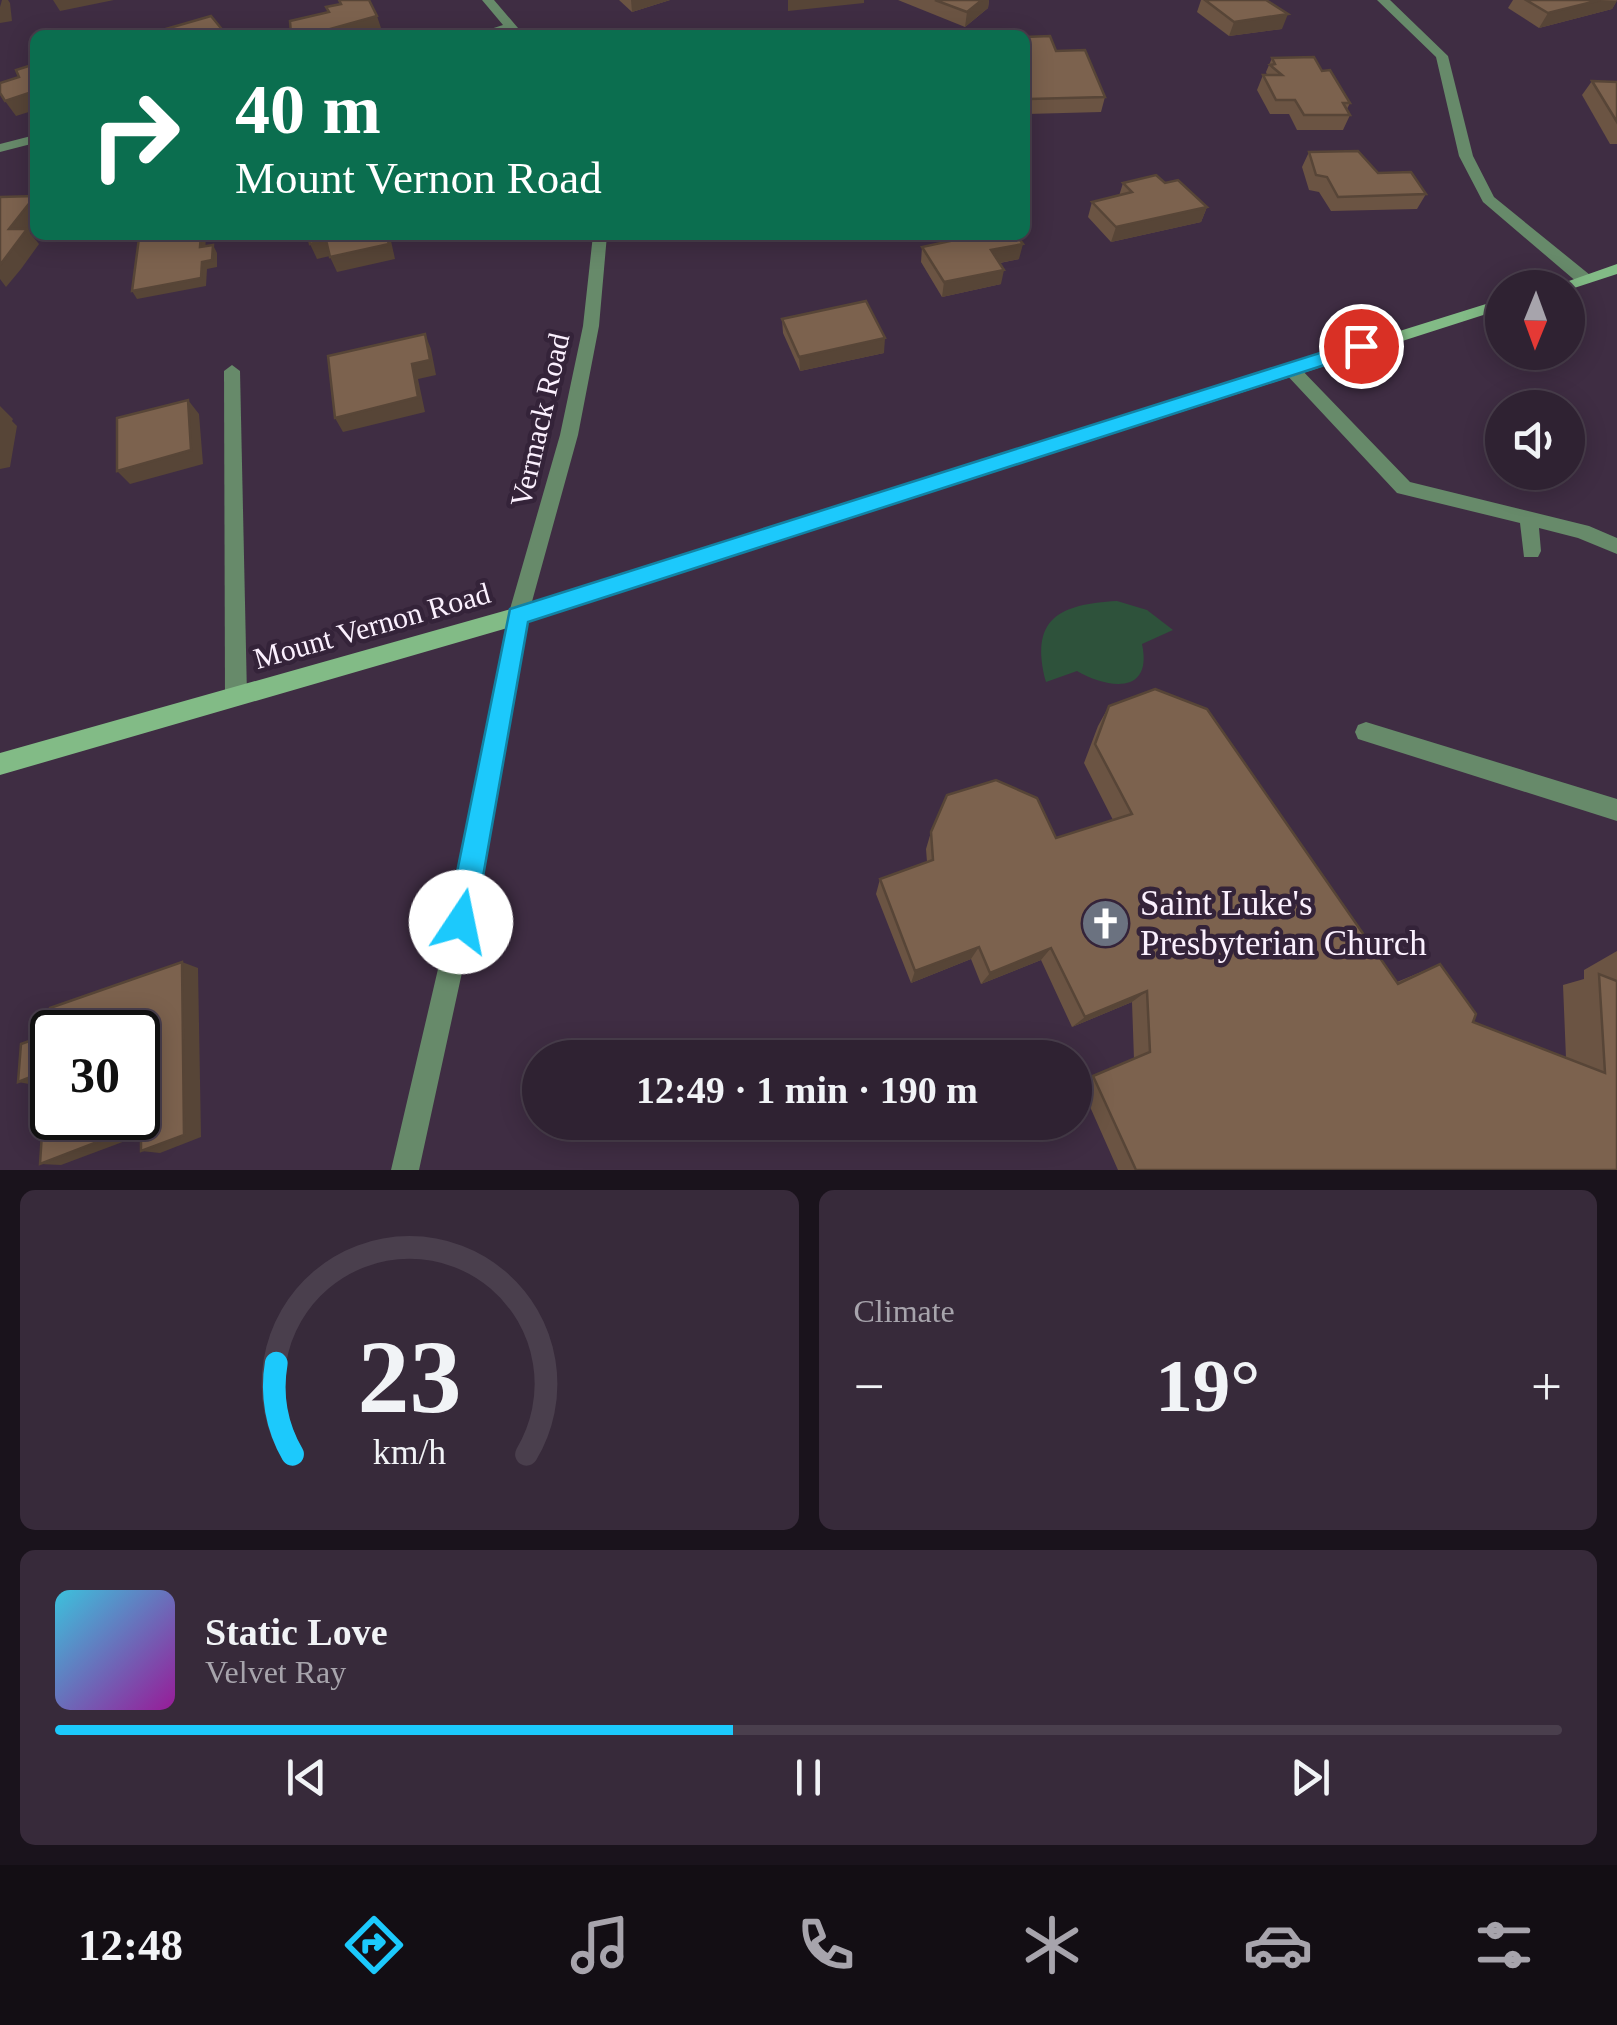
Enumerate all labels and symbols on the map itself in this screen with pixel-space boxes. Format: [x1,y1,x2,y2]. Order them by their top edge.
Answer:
north arrow [1485,270,1585,370]
pin [1319,304,1404,389]
street label: Vermack Road [503,330,576,510]
street label: Mount Vernon Road [250,576,494,675]
position arrow [409,870,513,974]
place label: Saint Luke's Presbyterian Church [1140,884,1427,963]
church icon: Saint Luke's Presbyterian Church [1079,897,1131,949]
speed limit sign: 30 [30,1010,160,1140]

